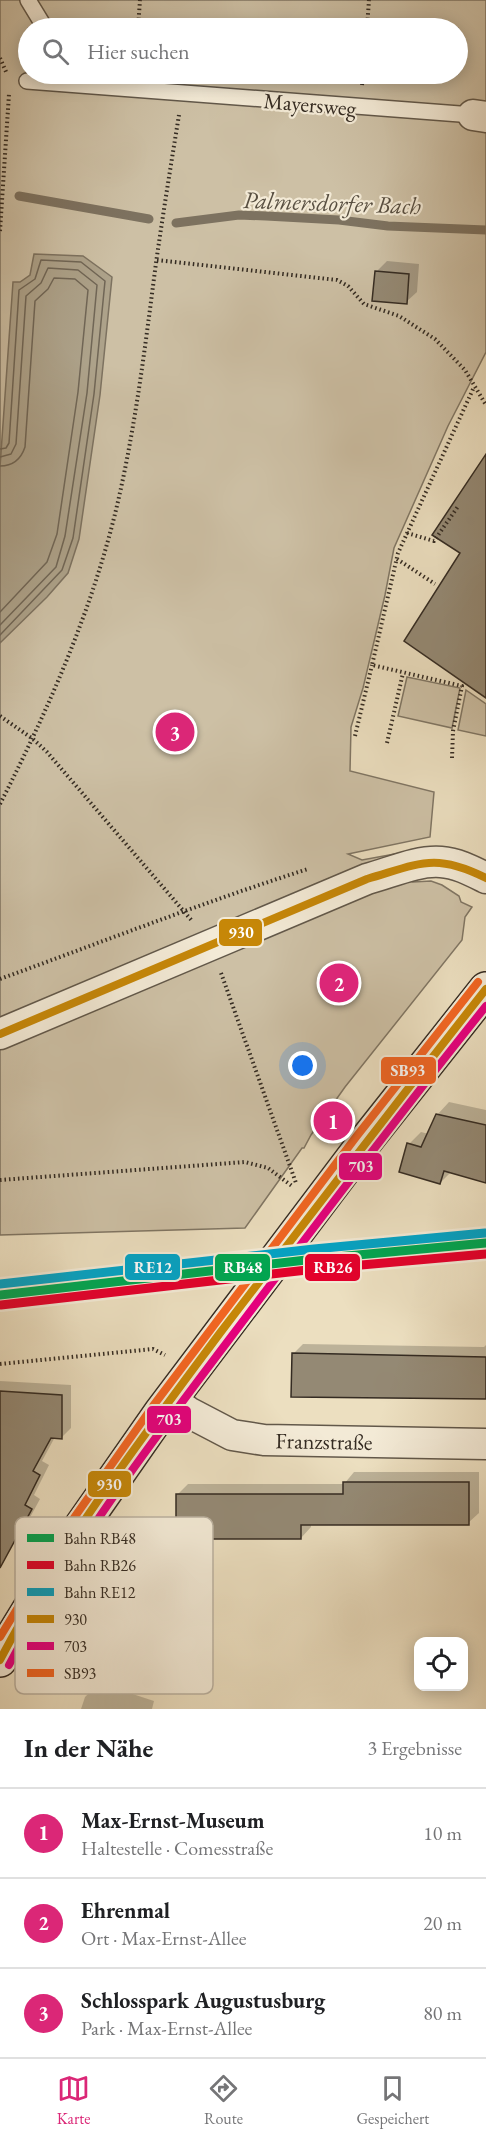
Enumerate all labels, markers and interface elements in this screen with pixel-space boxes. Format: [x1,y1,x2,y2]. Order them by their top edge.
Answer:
search box [18,18,468,84]
icon: search [39,35,72,68]
text: Hier suchen [87,37,190,66]
street label: Mayersweg [263,86,358,123]
water label: Palmersdorfer Bach [242,184,422,221]
pin: 3 [156,710,195,754]
line badge: 930 [218,918,263,947]
text: 930 [228,922,254,943]
pin: 2 [320,960,358,1006]
your location [288,1051,317,1080]
line badge: SB93 [380,1056,437,1085]
text: SB93 [391,1060,425,1081]
pin: 1 [314,1098,352,1144]
line badge: 703 [338,1152,383,1181]
text: 703 [348,1156,374,1177]
line badge: RE12 [124,1253,181,1281]
line badge: RB48 [214,1253,271,1282]
line badge: RB26 [304,1253,361,1282]
text: RE12 [134,1257,173,1278]
text: RB48 [223,1257,263,1278]
text: RB26 [313,1257,353,1278]
line badge: 703 [146,1405,192,1434]
text: 703 [156,1409,182,1430]
street label: Franzstraße [275,1426,373,1457]
line badge: 930 [87,1470,132,1498]
text: 930 [96,1474,122,1495]
legend [15,1517,213,1694]
text: Bahn RB48 [64,1528,136,1549]
text: Bahn RB26 [64,1555,136,1576]
text: Bahn RE12 [64,1582,136,1603]
text: 930 [64,1609,87,1630]
text: 703 [64,1636,87,1657]
map controls [414,1637,468,1691]
button: locate [414,1637,468,1691]
text: SB93 [64,1663,97,1684]
text: In der Nähe [24,1731,153,1765]
text: 3 Ergebnisse [367,1735,462,1761]
text: Max-Ernst-Museum [81,1806,265,1835]
text: 1 [38,1820,49,1846]
text: 10 m [423,1820,462,1846]
text: Haltestelle · Comesstraße [81,1835,273,1861]
text: Ehrenmal [81,1896,170,1925]
text: 2 [38,1910,49,1936]
text: 20 m [423,1910,462,1936]
text: Ort · Max-Ernst-Allee [81,1925,246,1951]
text: Schlosspark Augustusburg [81,1986,325,2015]
text: 3 [38,2000,49,2026]
text: 80 m [423,2000,462,2026]
text: Park · Max-Ernst-Allee [81,2015,252,2041]
tab: Karte [57,2072,91,2129]
tab: Route [204,2072,243,2129]
tab: Gespeichert [356,2072,429,2129]

